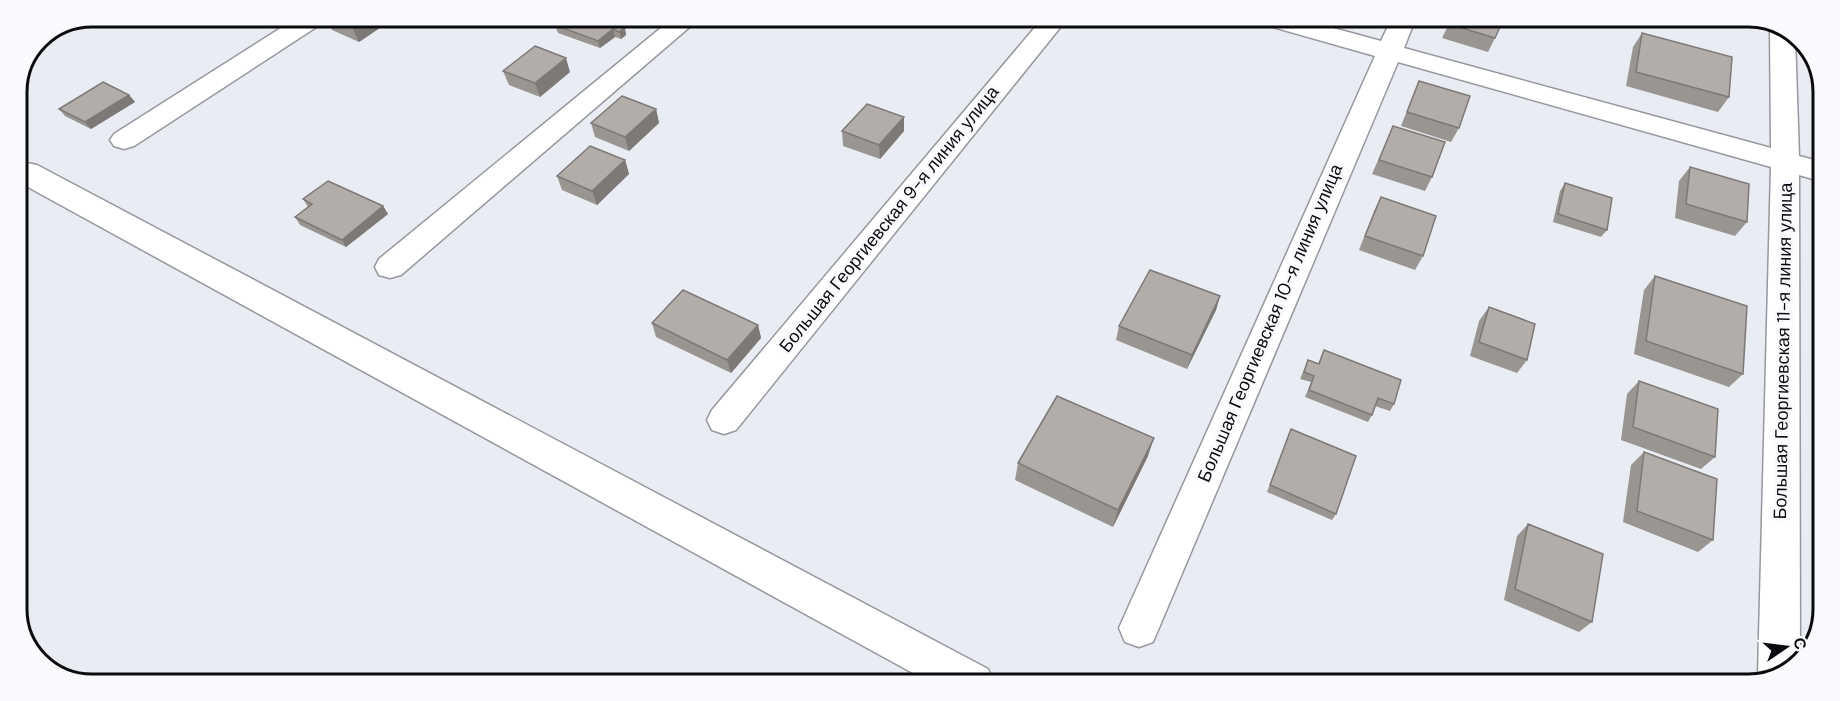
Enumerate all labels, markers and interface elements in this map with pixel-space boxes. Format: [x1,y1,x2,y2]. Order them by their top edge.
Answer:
street label: Большая Георгиевская 9-я линия улица [774,80,1005,357]
street label: Большая Георгиевская 10-я линия улица [1192,159,1349,486]
street label: Большая Георгиевская 11-я линия улица [1768,181,1798,520]
north arrow [1756,617,1816,677]
text: С [1788,635,1812,652]

